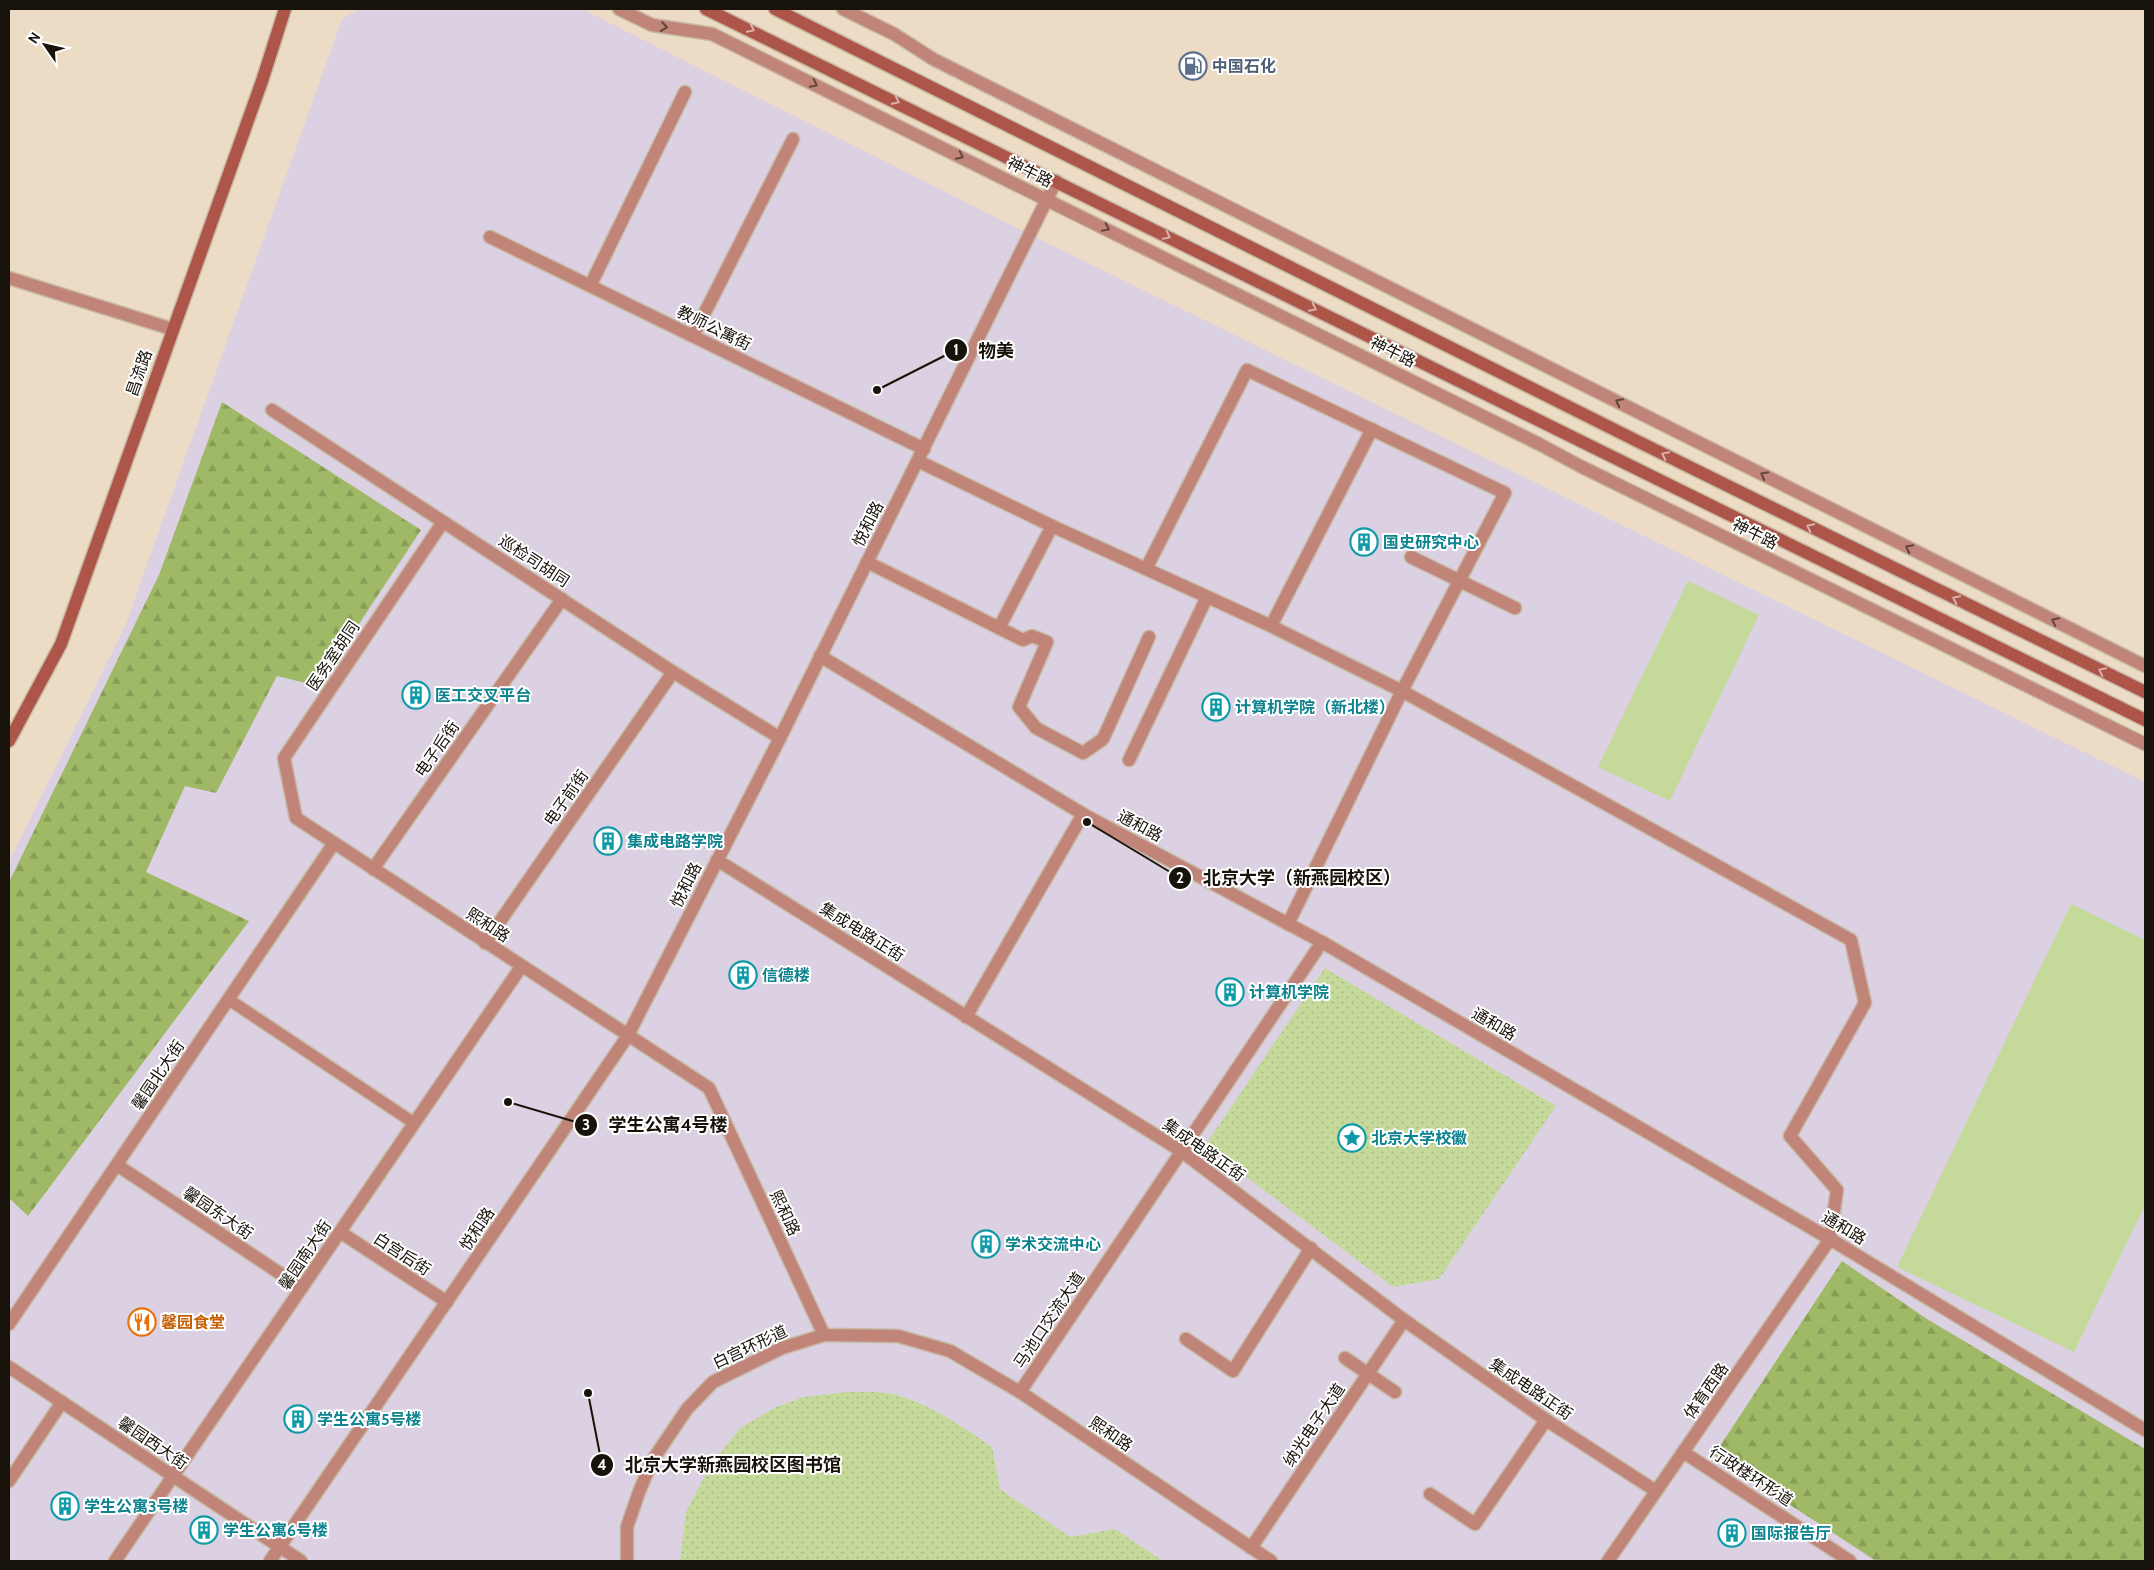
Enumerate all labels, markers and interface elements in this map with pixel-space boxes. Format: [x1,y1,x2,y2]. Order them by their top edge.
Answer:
north arrow [20,20,70,70]
one-way arrow [660,21,669,31]
one-way arrow [746,23,755,33]
text: N [24,29,44,47]
fuel station icon: 中国石化 [1178,51,1208,81]
place label: 中国石化 [1212,57,1276,76]
one-way arrow [809,78,818,88]
one-way arrow [891,95,900,105]
one-way arrow [955,150,964,160]
street label: 神牛路 [1004,153,1056,191]
one-way arrow [1101,222,1110,232]
one-way arrow [1162,230,1171,240]
street label: 教师公寓街 [674,302,754,354]
one-way arrow [1308,302,1317,312]
street label: 神牛路 [1367,333,1419,371]
callout: 物美 [943,334,1024,367]
text: 物美 [978,340,1014,362]
text: 1 [953,341,959,359]
street label: 昌流路 [122,347,156,399]
one-way arrow [1615,398,1624,408]
one-way arrow [1661,451,1670,461]
one-way arrow [1760,471,1769,481]
street label: 悦和路 [849,498,887,550]
street label: 神牛路 [1729,515,1781,553]
one-way arrow [1806,523,1815,533]
building icon: 国史研究中心 [1349,527,1379,557]
street label: 巡检司胡同 [495,531,573,591]
place label: 国史研究中心 [1383,533,1479,552]
one-way arrow [1906,544,1915,554]
one-way arrow [1952,595,1961,605]
one-way arrow [2051,617,2060,627]
street label: 医务室胡同 [303,618,363,694]
one-way arrow [2098,667,2107,677]
building icon: 医工交叉平台 [401,680,431,710]
place label: 医工交叉平台 [435,686,531,705]
building icon: 计算机学院（新北楼） [1201,692,1231,722]
place label: 计算机学院（新北楼） [1235,698,1395,717]
street label: 电子后街 [411,717,463,781]
street label: 电子前街 [540,766,592,830]
street label: 通和路 [1114,806,1166,846]
building icon: 集成电路学院 [593,826,623,856]
place label: 集成电路学院 [627,832,723,851]
street label: 悦和路 [667,859,705,911]
callout: 北京大学（新燕园校区） [1168,861,1411,894]
text: 北京大学（新燕园校区） [1203,867,1401,889]
text: 2 [1176,869,1184,887]
street label: 集成电路正街 [816,899,908,965]
street label: 熙和路 [463,904,513,946]
building icon: 信德楼 [728,960,758,990]
place label: 信德楼 [762,966,810,985]
building icon: 计算机学院 [1215,977,1245,1007]
place label: 计算机学院 [1249,983,1329,1002]
street label: 通和路 [1468,1004,1520,1044]
street label: 馨园北大街 [128,1037,188,1113]
callout: 学生公寓4号楼 [573,1108,737,1141]
text: 学生公寓4号楼 [608,1114,728,1136]
street label: 集成电路正街 [1159,1115,1249,1185]
text: 3 [582,1116,590,1134]
place icon: 北京大学校徽 [1337,1123,1367,1153]
place label: 北京大学校徽 [1371,1129,1467,1148]
street label: 馨园东大街 [180,1183,256,1243]
street label: 熙和路 [766,1187,804,1239]
street label: 悦和路 [456,1204,498,1254]
street label: 通和路 [1819,1207,1869,1249]
street label: 馨园南大街 [275,1217,335,1293]
street label: 白宫后街 [370,1229,434,1279]
building icon: 学术交流中心 [971,1229,1001,1259]
place label: 学术交流中心 [1005,1235,1101,1254]
street label: 马池口交流大道 [1010,1268,1088,1372]
restaurant icon: 馨园食堂 [127,1307,157,1337]
place label: 馨园食堂 [161,1313,225,1332]
street label: 白宫环形道 [710,1321,790,1373]
street label: 集成电路正街 [1486,1354,1576,1424]
street label: 体育西路 [1680,1359,1732,1423]
street label: 纳光电子大道 [1279,1380,1349,1470]
building icon: 学生公寓5号楼 [283,1404,313,1434]
place label: 学生公寓5号楼 [317,1410,422,1429]
street label: 馨园西大街 [115,1413,191,1473]
street label: 熙和路 [1086,1413,1136,1455]
street label: 行政楼环形道 [1706,1442,1796,1510]
callout: 北京大学新燕园校区图书馆 [590,1449,851,1482]
text: 北京大学新燕园校区图书馆 [625,1454,841,1476]
text: 4 [597,1456,607,1474]
building icon: 学生公寓3号楼 [50,1491,80,1521]
place label: 学生公寓3号楼 [84,1497,189,1516]
building icon: 学生公寓6号楼 [189,1515,219,1545]
building icon: 国际报告厅 [1717,1518,1747,1548]
place label: 学生公寓6号楼 [223,1521,328,1540]
place label: 国际报告厅 [1751,1524,1831,1543]

